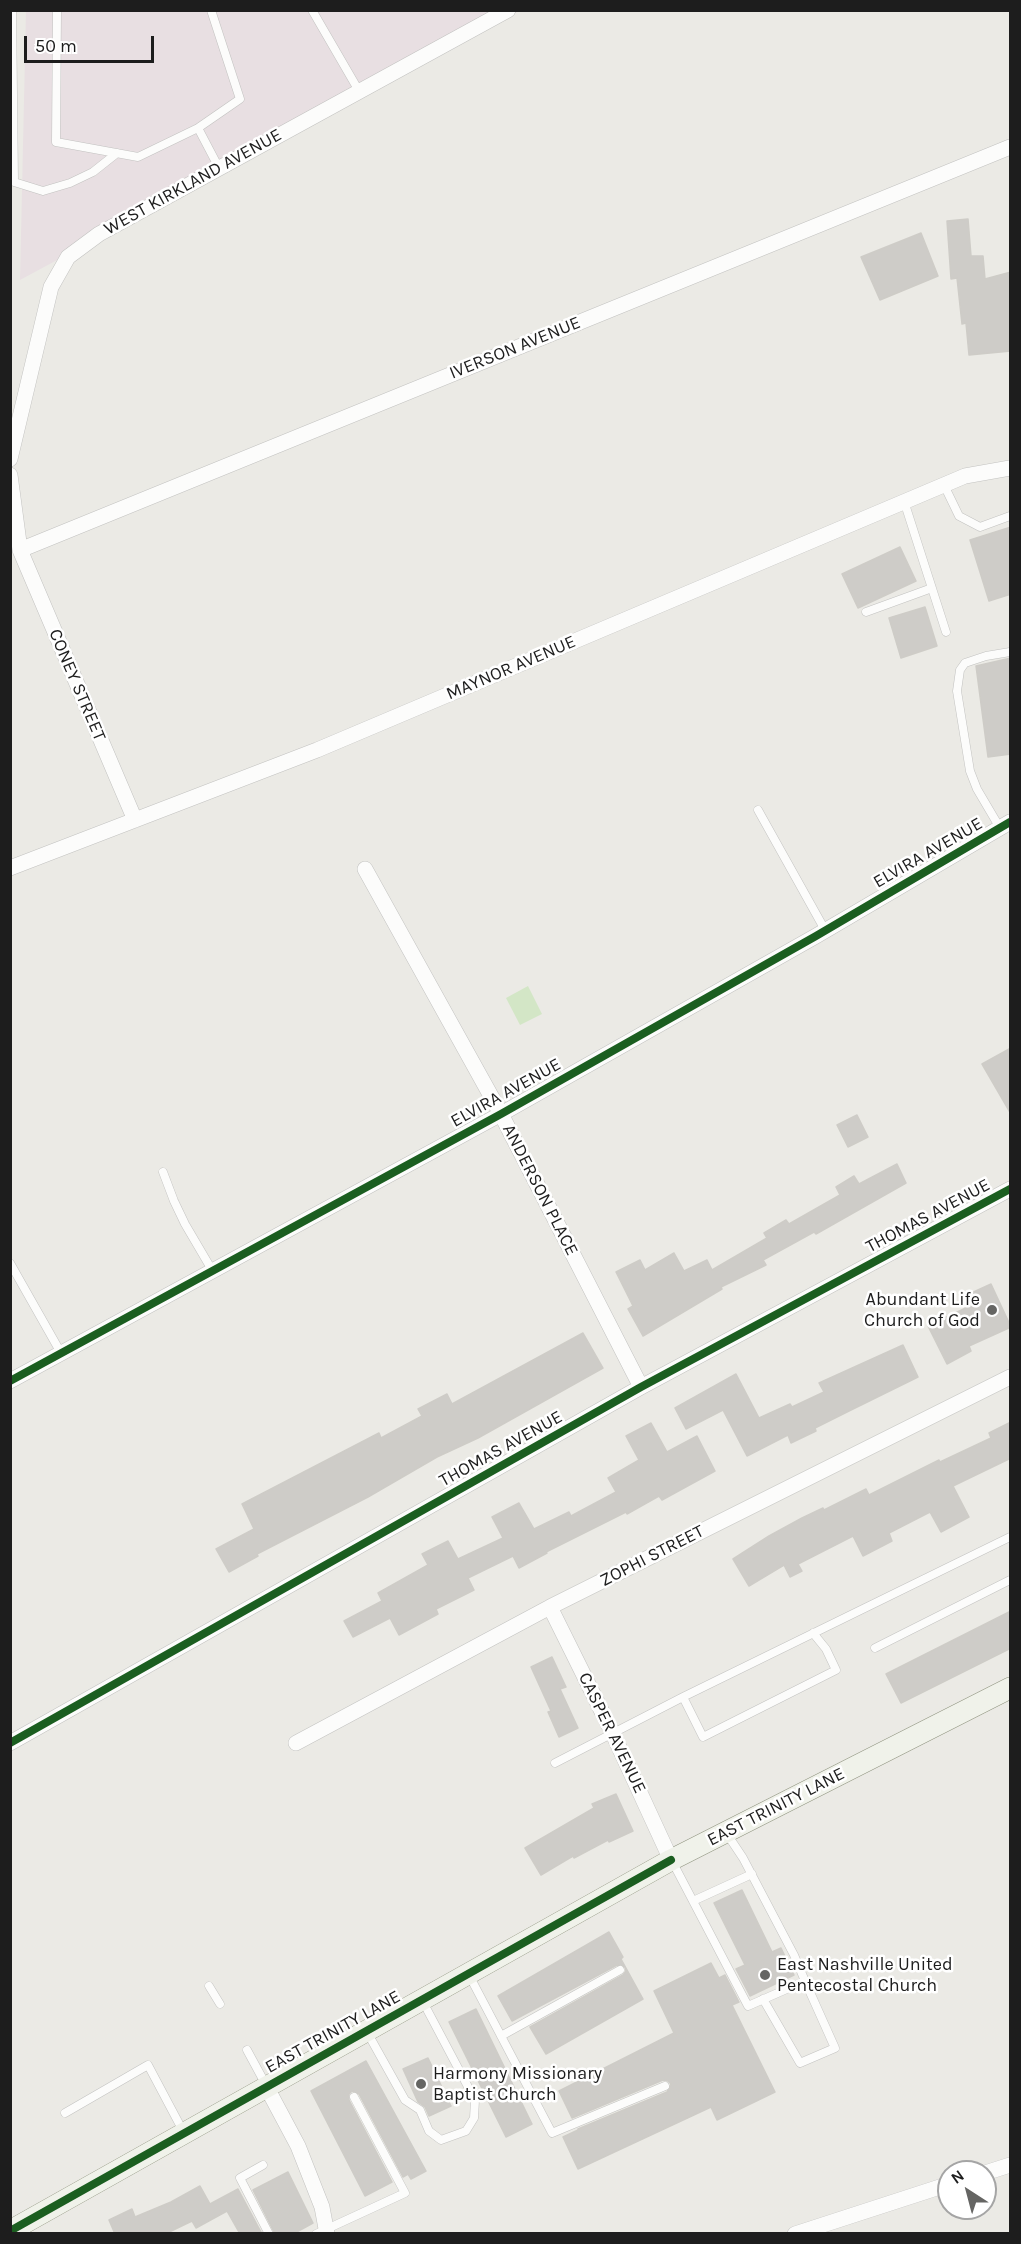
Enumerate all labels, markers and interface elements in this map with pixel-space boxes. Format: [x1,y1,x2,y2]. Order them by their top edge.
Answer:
scale bar [27,24,158,62]
text: 50 m [35,35,77,57]
street label: WEST KIRKLAND AVENUE [100,124,286,240]
street label: IVERSON AVENUE [446,312,584,384]
street label: CONEY STREET [44,626,110,744]
street label: MAYNOR AVENUE [443,631,579,705]
street label: ELVIRA AVENUE [869,813,987,893]
street label: ELVIRA AVENUE [447,1054,565,1132]
street label: ANDERSON PLACE [498,1121,582,1259]
street label: THOMAS AVENUE [862,1174,994,1258]
place label: Abundant Life Church of God [864,1289,980,1332]
marker: Abundant Life Church of God [985,1303,999,1317]
street label: THOMAS AVENUE [436,1406,566,1492]
street label: ZOPHI STREET [596,1521,708,1591]
street label: CASPER AVENUE [573,1669,651,1797]
street label: EAST TRINITY LANE [704,1763,848,1851]
place label: East Nashville United Pentecostal Church [777,1954,953,1996]
marker: East Nashville United Pentecostal Church [758,1968,772,1982]
street label: EAST TRINITY LANE [262,1986,404,2078]
place label: Harmony Missionary Baptist Church [433,2063,602,2106]
marker: Harmony Missionary Baptist Church [414,2077,428,2091]
north arrow [937,2160,997,2220]
text: N [947,2166,968,2188]

